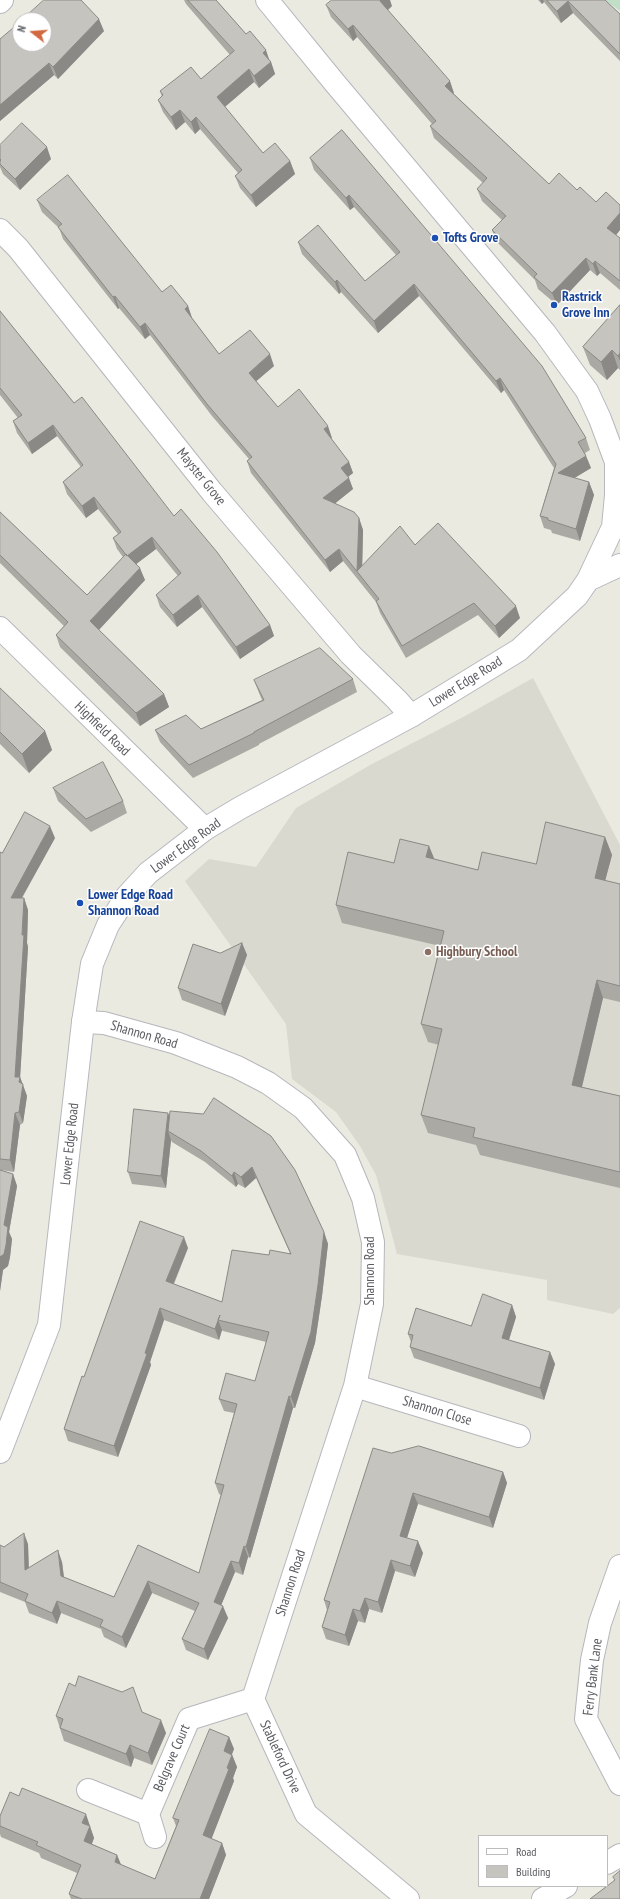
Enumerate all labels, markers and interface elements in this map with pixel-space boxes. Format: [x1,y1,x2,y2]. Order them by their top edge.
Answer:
north arrow [12,12,52,52]
text: N [14,24,29,34]
place label: Tofts Grove [443,230,498,246]
marker: Tofts Grove [430,233,440,243]
place label: Rastrick Grove Inn [562,289,609,322]
marker: Rastrick Grove Inn [549,300,559,310]
street label: Mayster Grove [173,445,229,509]
street label: Lower Edge Road [427,653,505,711]
street label: Highfield Road [71,698,133,760]
street label: Lower Edge Road [148,815,224,877]
place label: Lower Edge Road Shannon Road [88,887,173,920]
marker: Lower Edge Road Shannon Road [75,898,85,908]
place label: Highbury School [436,944,517,960]
marker: Highbury School [423,947,433,957]
street label: Shannon Road [108,1017,180,1053]
street label: Lower Edge Road [57,1102,83,1186]
street label: Shannon Road [362,1236,378,1306]
street label: Shannon Close [400,1393,474,1429]
street label: Shannon Road [272,1548,310,1618]
street label: Ferry Bank Lane [580,1638,606,1716]
street label: Stableford Drive [256,1718,304,1796]
street label: Belgrave Court [150,1722,194,1794]
legend [478,1835,608,1887]
text: Road [516,1844,536,1859]
text: Building [516,1864,551,1879]

